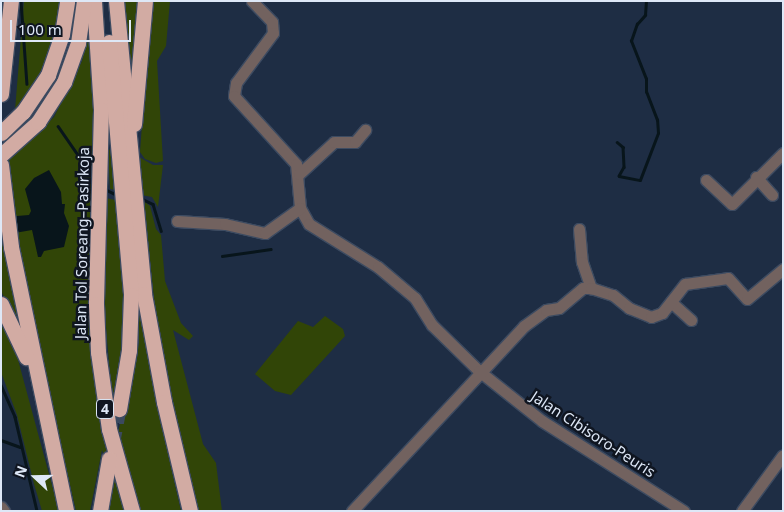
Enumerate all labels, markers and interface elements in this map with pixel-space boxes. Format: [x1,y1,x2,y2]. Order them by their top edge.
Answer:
scale bar [12,10,134,42]
text: 100 m [18,19,62,39]
street label: Jalan Tol Soreang–Pasirkoja [71,147,93,339]
street label: Jalan Cibisoro-Peuris [527,387,659,481]
road number: 4 [95,398,115,420]
north arrow [10,452,60,502]
text: N [10,463,31,480]

